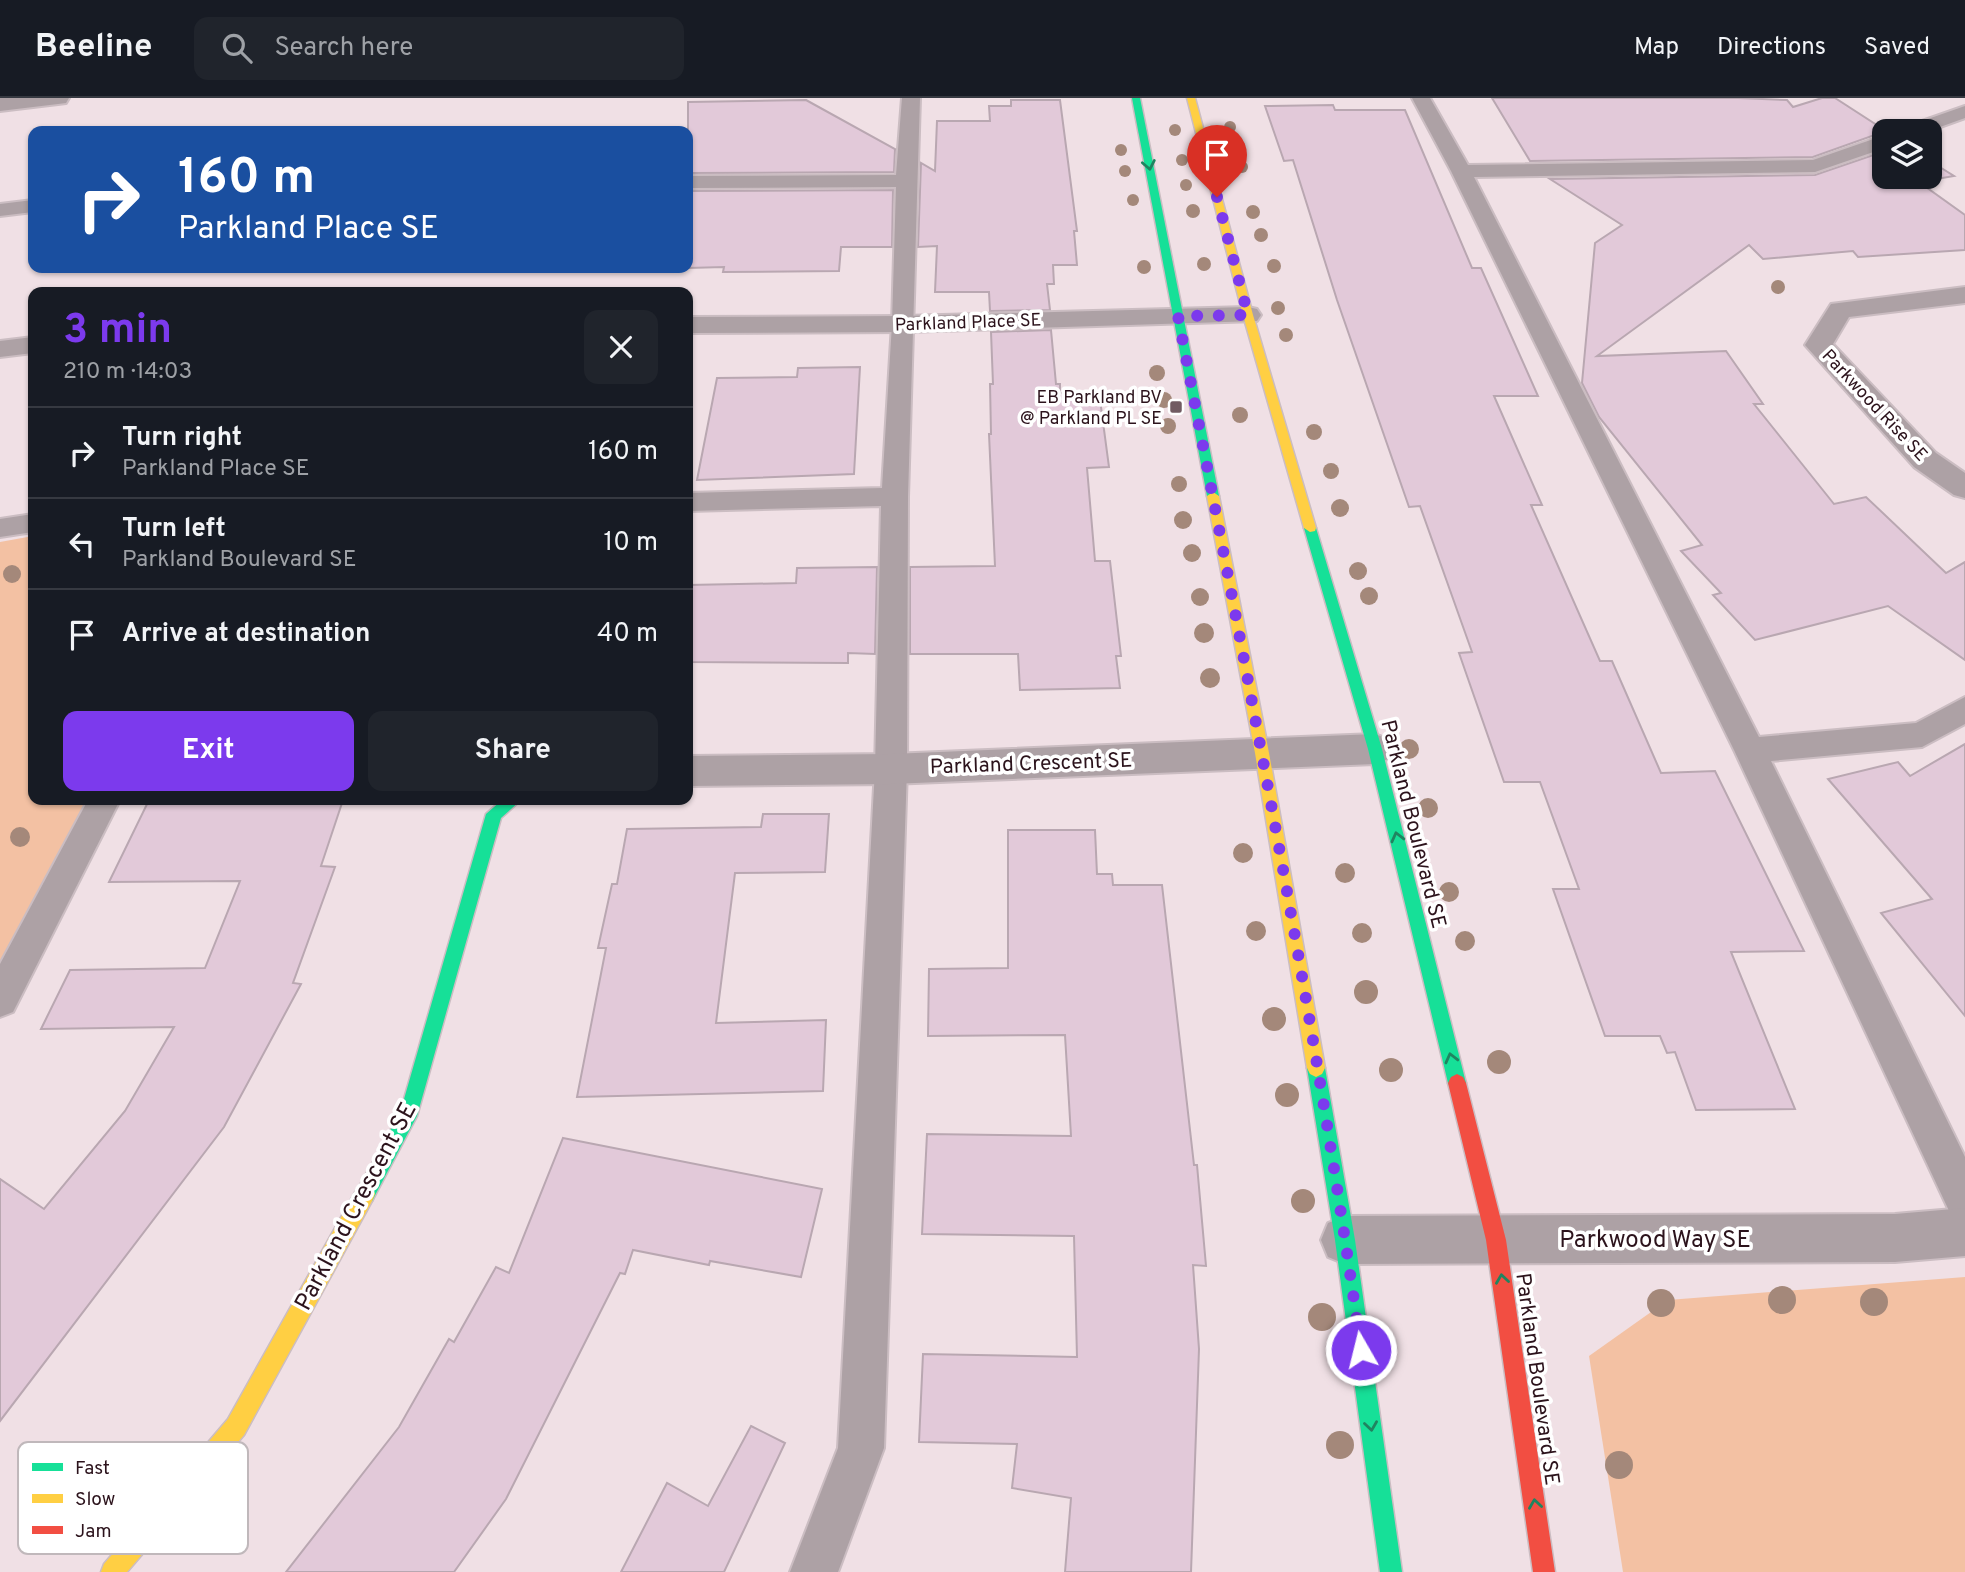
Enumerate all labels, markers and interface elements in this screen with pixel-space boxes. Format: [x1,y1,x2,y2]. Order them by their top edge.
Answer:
search box [194,17,684,80]
text: Beeline [35,27,152,69]
icon: search [218,29,256,67]
text: Search here [274,32,413,65]
text: Map [1634,33,1679,63]
text: Directions [1717,33,1826,63]
text: Saved [1864,33,1930,63]
map controls [1872,119,1942,189]
button: layers [1872,119,1942,189]
pin [1187,125,1247,197]
icon: arrive [1198,136,1236,174]
text: 160 m [178,149,315,211]
icon: right [63,154,154,245]
one-way arrow [1140,159,1155,171]
text: Parkland Place SE [178,210,439,250]
text: 3 min [63,305,172,358]
street label: Parkland Place SE [894,309,1042,338]
button: close [584,310,658,384]
street label: Parkwood Rise SE [1816,345,1932,467]
text: 210 m · 14:03 [63,358,192,387]
place label: EB Parkland BV @ Parkland PL SE [1020,387,1162,431]
marker: EB Parkland BV @ Parkland PL SE [1168,399,1184,415]
text: Turn right [122,422,242,455]
icon: right [63,434,101,472]
text: 160 m [588,436,658,469]
text: Parkland Place SE [122,455,310,484]
text: Turn left [122,513,226,546]
icon: left [63,525,101,563]
text: 10 m [603,527,658,560]
text: Parkland Boulevard SE [122,546,357,575]
icon: arrive [63,616,101,654]
text: Arrive at destination [122,618,370,651]
text: 40 m [597,618,658,651]
button: Exit [63,711,354,791]
button: Share [368,711,658,791]
street label: Parkland Boulevard SE [1374,717,1452,932]
street label: Parkland Crescent SE [929,747,1133,782]
one-way arrow [1391,831,1405,843]
one-way arrow [1445,1052,1459,1064]
street label: Parkland Crescent SE [289,1098,424,1316]
street label: Parkwood Way SE [1559,1226,1751,1256]
street label: Parkland Boulevard SE [1508,1271,1565,1487]
one-way arrow [1495,1273,1510,1285]
position arrow [1324,1313,1398,1387]
one-way arrow [1364,1420,1379,1432]
legend [18,1442,248,1554]
text: Fast [75,1457,110,1481]
text: Slow [75,1488,115,1512]
one-way arrow [1527,1499,1542,1510]
text: Jam [75,1520,112,1544]

